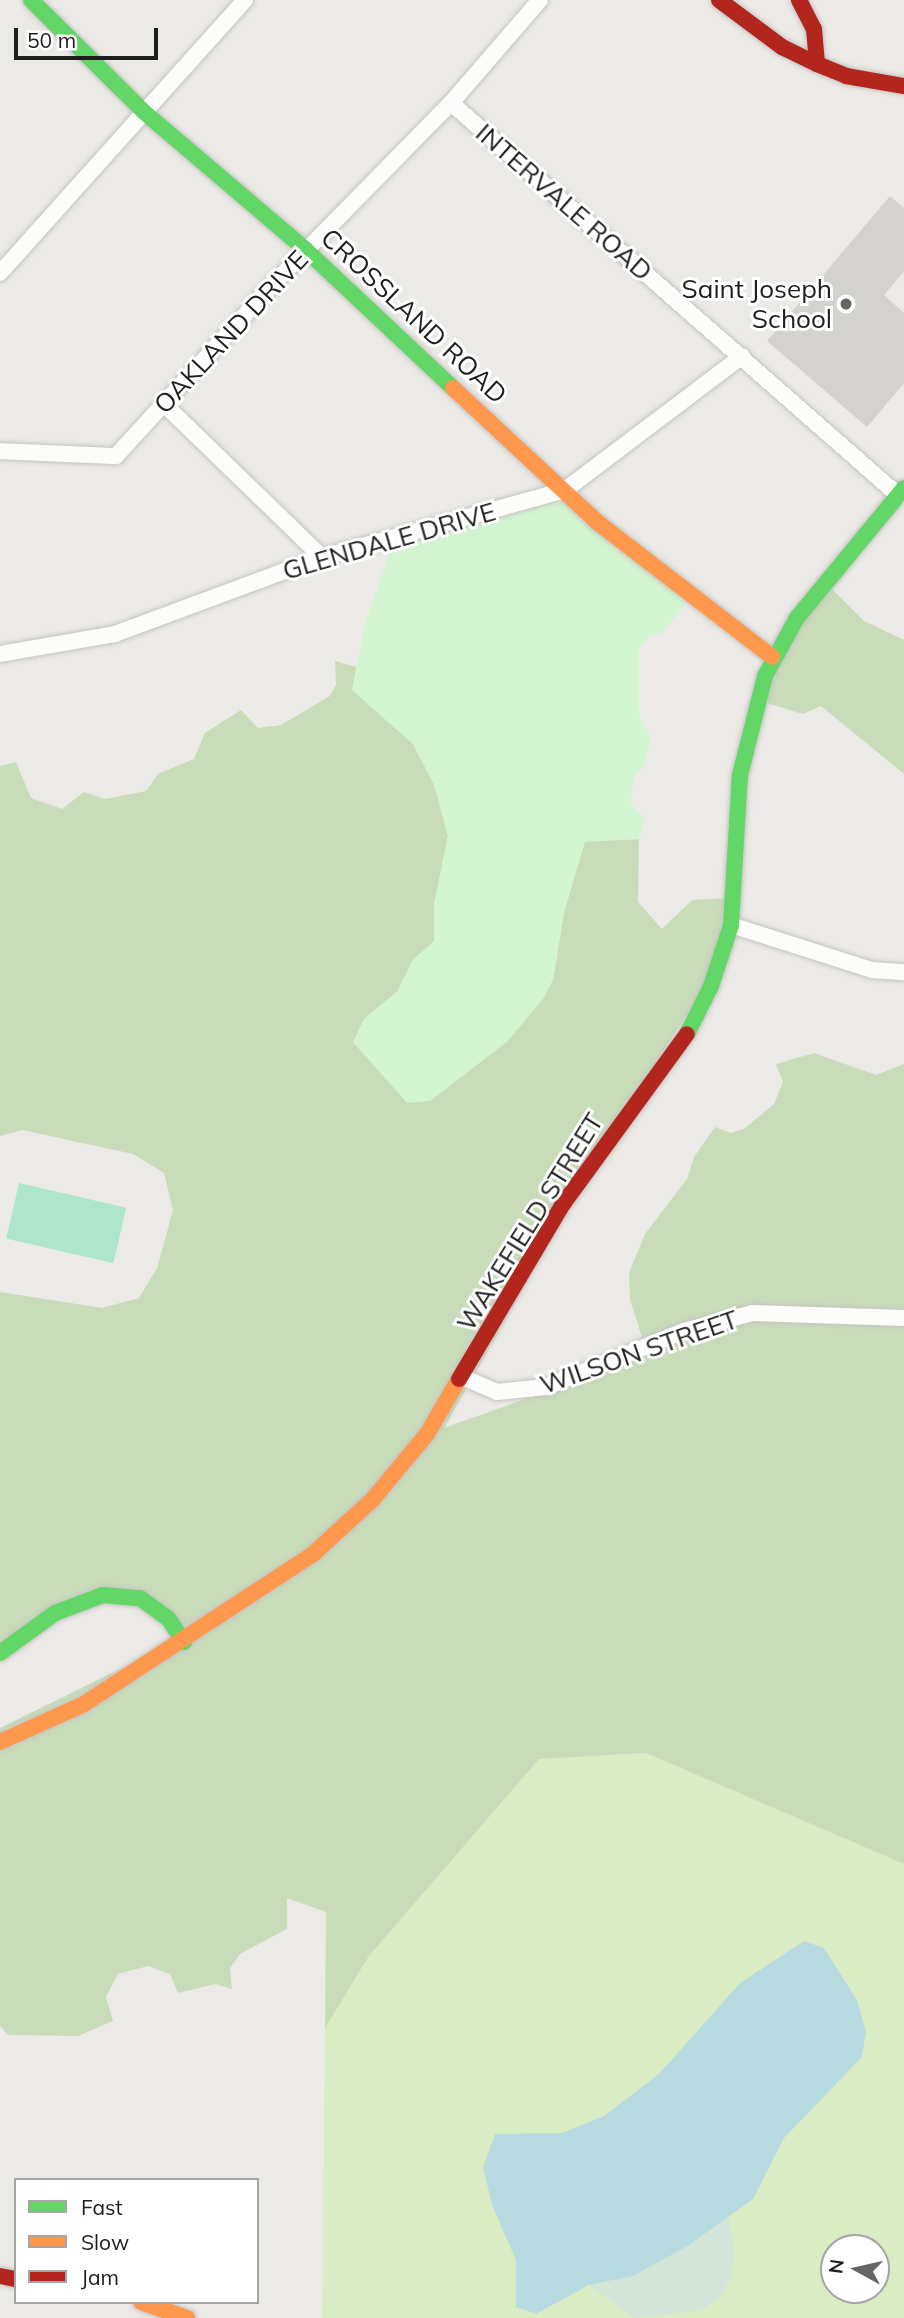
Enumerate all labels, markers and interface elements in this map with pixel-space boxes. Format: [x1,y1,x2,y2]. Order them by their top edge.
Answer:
scale bar [18,14,161,58]
text: 50 m [27,27,76,53]
street label: INTERVALE ROAD [470,117,658,287]
street label: CROSSLAND ROAD [315,222,513,410]
street label: OAKLAND DRIVE [148,244,314,420]
place label: Saint Joseph School [682,273,832,334]
marker: Saint Joseph School [838,296,854,312]
street label: GLENDALE DRIVE [279,496,499,586]
street label: WAKEFIELD STREET [450,1107,610,1337]
street label: WILSON STREET [536,1304,742,1400]
legend [14,2178,259,2304]
text: Fast [81,2194,123,2220]
text: Slow [81,2229,129,2255]
north arrow [820,2234,890,2304]
text: N [823,2258,849,2275]
text: Jam [81,2264,119,2290]

